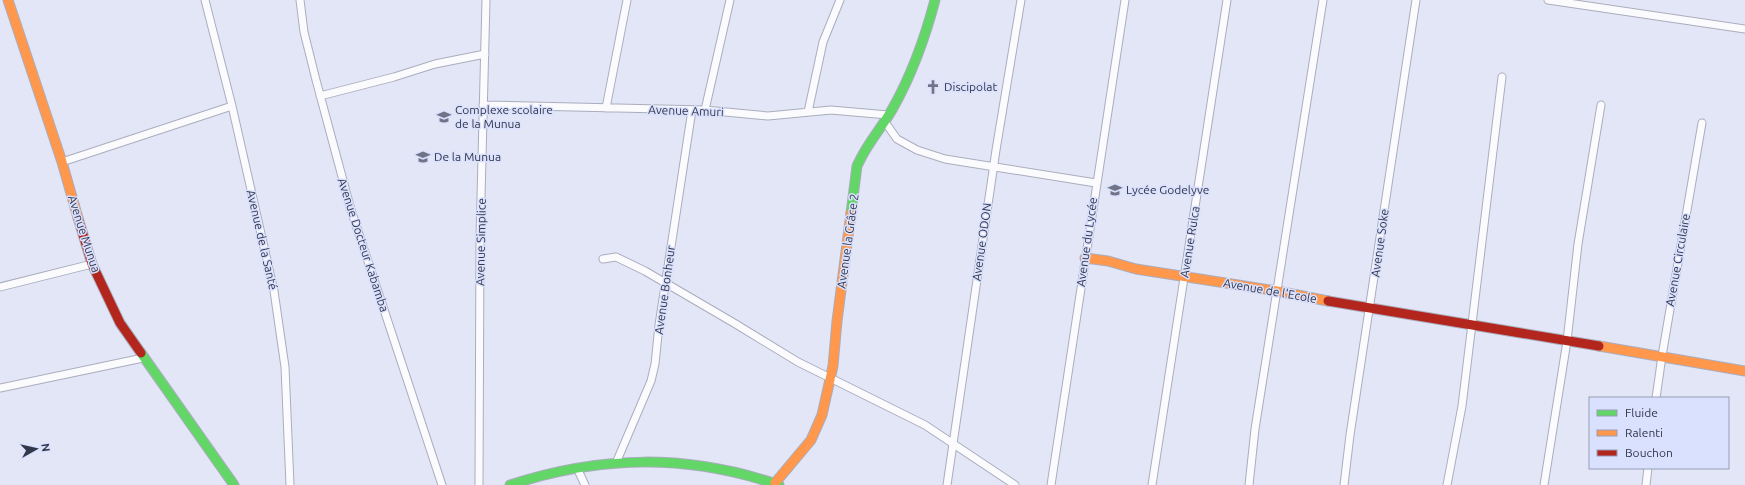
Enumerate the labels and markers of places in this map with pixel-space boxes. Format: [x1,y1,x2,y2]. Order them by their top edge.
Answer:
church icon: Discipolat [925,79,941,95]
place label: Discipolat [944,80,997,93]
place label: Complexe scolaire de la Munua [455,103,553,130]
school or university icon: Complexe scolaire de la Munua [436,109,452,125]
school or university icon: De la Munua [415,149,431,165]
place label: De la Munua [434,150,501,163]
school or university icon: Lycée Godelyve [1107,182,1123,198]
place label: Lycée Godelyve [1126,183,1209,196]

